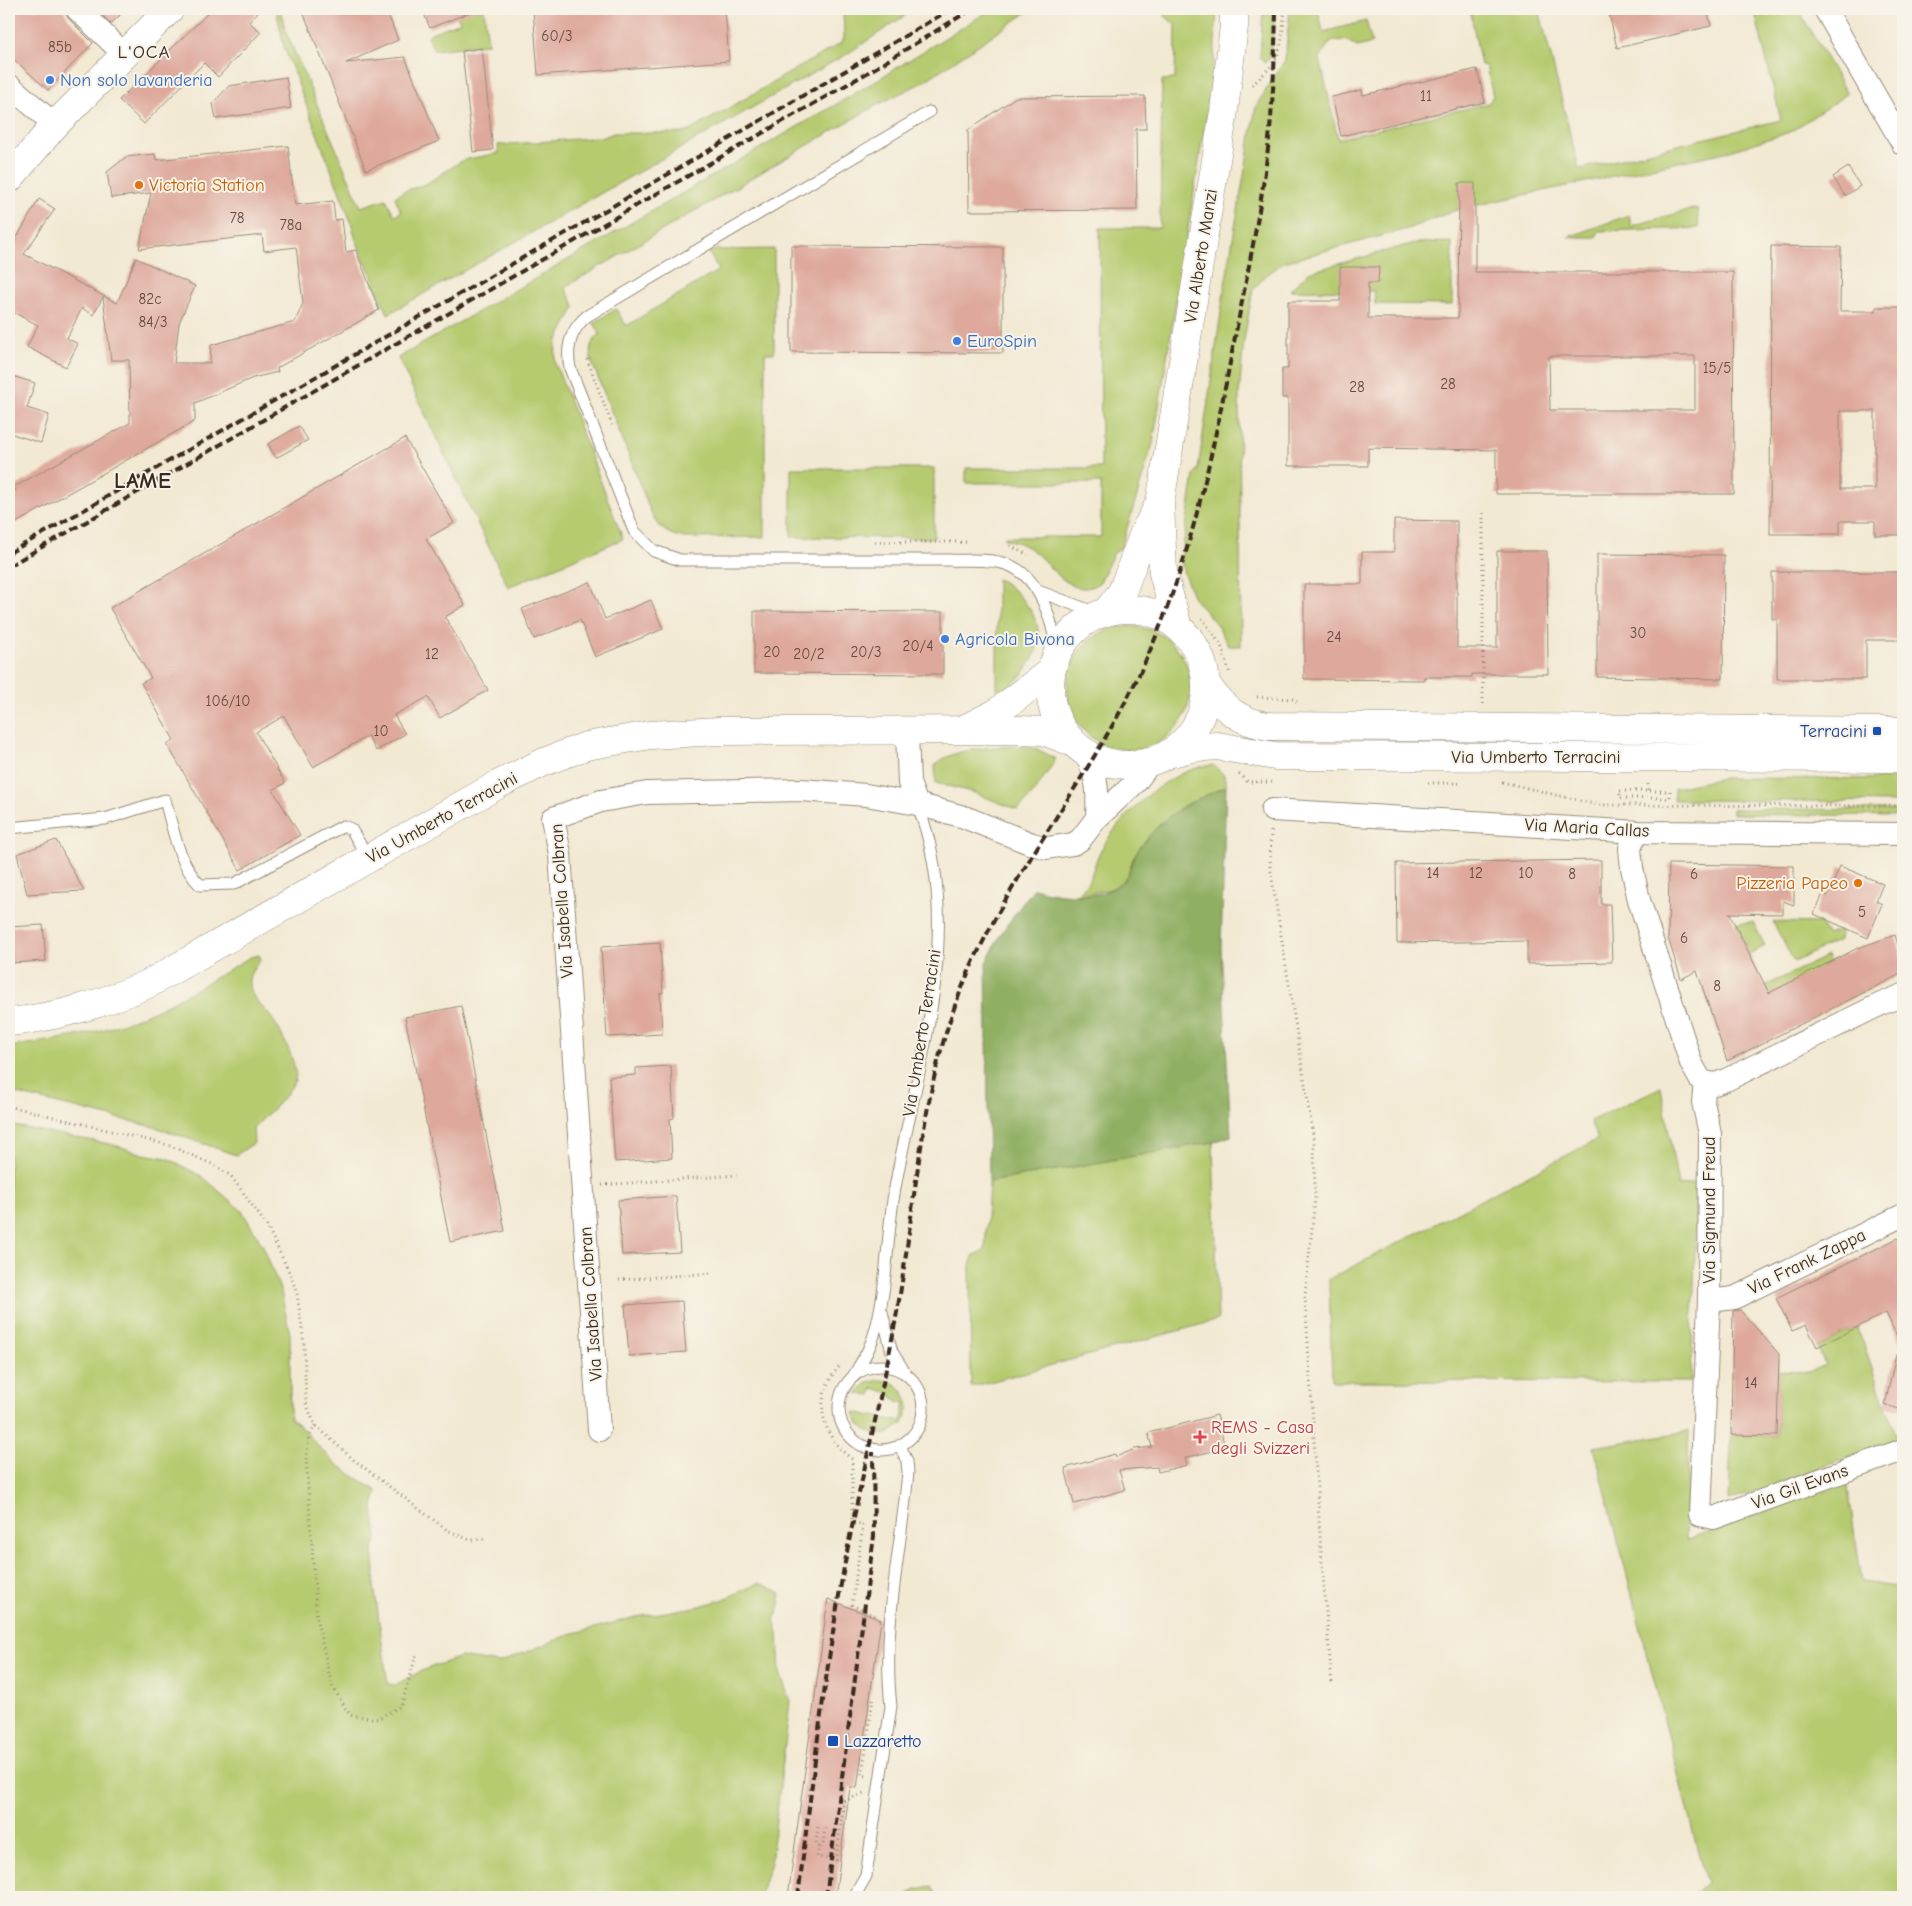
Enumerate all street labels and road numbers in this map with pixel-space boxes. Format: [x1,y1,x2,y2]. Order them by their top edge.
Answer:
street label: Via Alberto Manzi [1180,187,1222,325]
street label: Via Umberto Terracini [1451,747,1621,768]
street label: Via Umberto Terracini [363,768,521,868]
street label: Via Maria Callas [1524,814,1650,842]
street label: Via Isabella Colbran [546,823,578,979]
street label: Via Umberto Terracini [898,948,946,1118]
street label: Via Sigmund Freud [1699,1136,1720,1284]
street label: Via Frank Zappa [1745,1224,1869,1300]
street label: Via Isabella Colbran [575,1226,607,1382]
street label: Via Gil Evans [1749,1460,1851,1514]

